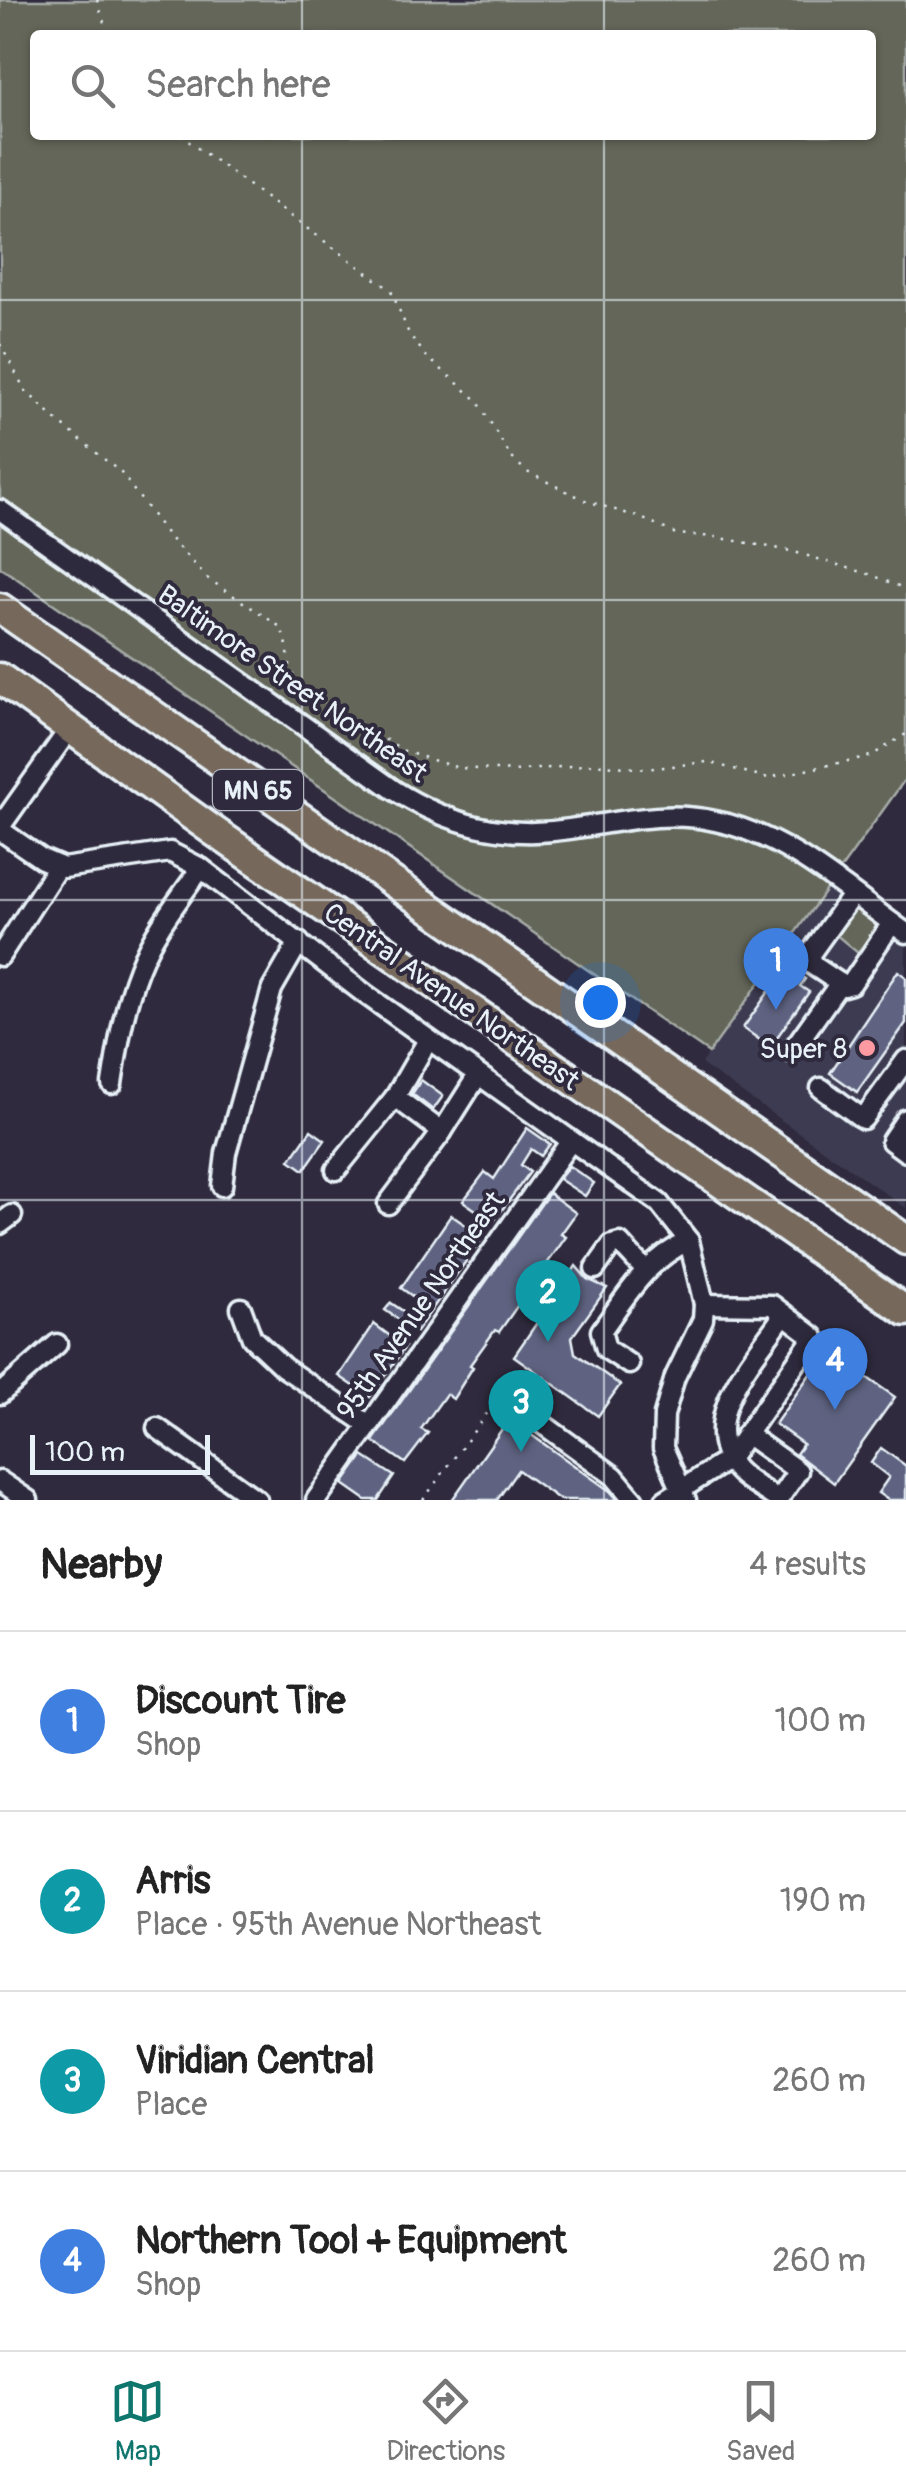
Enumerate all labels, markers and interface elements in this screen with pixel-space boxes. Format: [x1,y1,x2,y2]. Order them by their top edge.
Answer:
search box [30,30,876,140]
icon: search [65,58,120,113]
text: Search here [145,61,331,109]
street label: Baltimore Street Northeast [150,578,434,791]
road number: MN 65 [213,770,303,810]
street label: Central Avenue Northeast [316,896,586,1099]
pin: 1 [744,928,808,1010]
your location [575,977,626,1028]
place label: Super 8 [759,1032,847,1067]
marker: Super 8 [856,1037,878,1059]
street label: 95th Avenue Northeast [329,1184,514,1427]
pin: 2 [516,1260,580,1342]
pin: 4 [802,1328,868,1410]
pin: 3 [488,1370,554,1452]
scale bar [30,1430,210,1474]
text: 100 m [45,1435,125,1470]
text: Nearby [40,1539,162,1591]
text: 4 results [749,1545,866,1585]
text: Discount Tire [135,1677,345,1725]
text: 1 [66,1701,79,1741]
text: 100 m [774,1701,866,1741]
text: Shop [135,1725,201,1765]
text: Arris [135,1857,211,1905]
text: 2 [64,1881,81,1921]
text: 190 m [780,1881,866,1921]
text: Place · 95th Avenue Northeast [135,1905,541,1945]
text: Viridian Central [135,2037,375,2085]
text: 3 [64,2061,81,2101]
text: 260 m [772,2061,866,2101]
text: Place [135,2085,207,2125]
text: Northern Tool + Equipment [135,2217,567,2265]
text: 4 [63,2241,82,2281]
text: 260 m [772,2241,866,2281]
text: Shop [135,2265,201,2305]
tab: Map [110,2374,165,2469]
tab: Directions [386,2374,505,2469]
tab: Saved [726,2374,796,2469]

